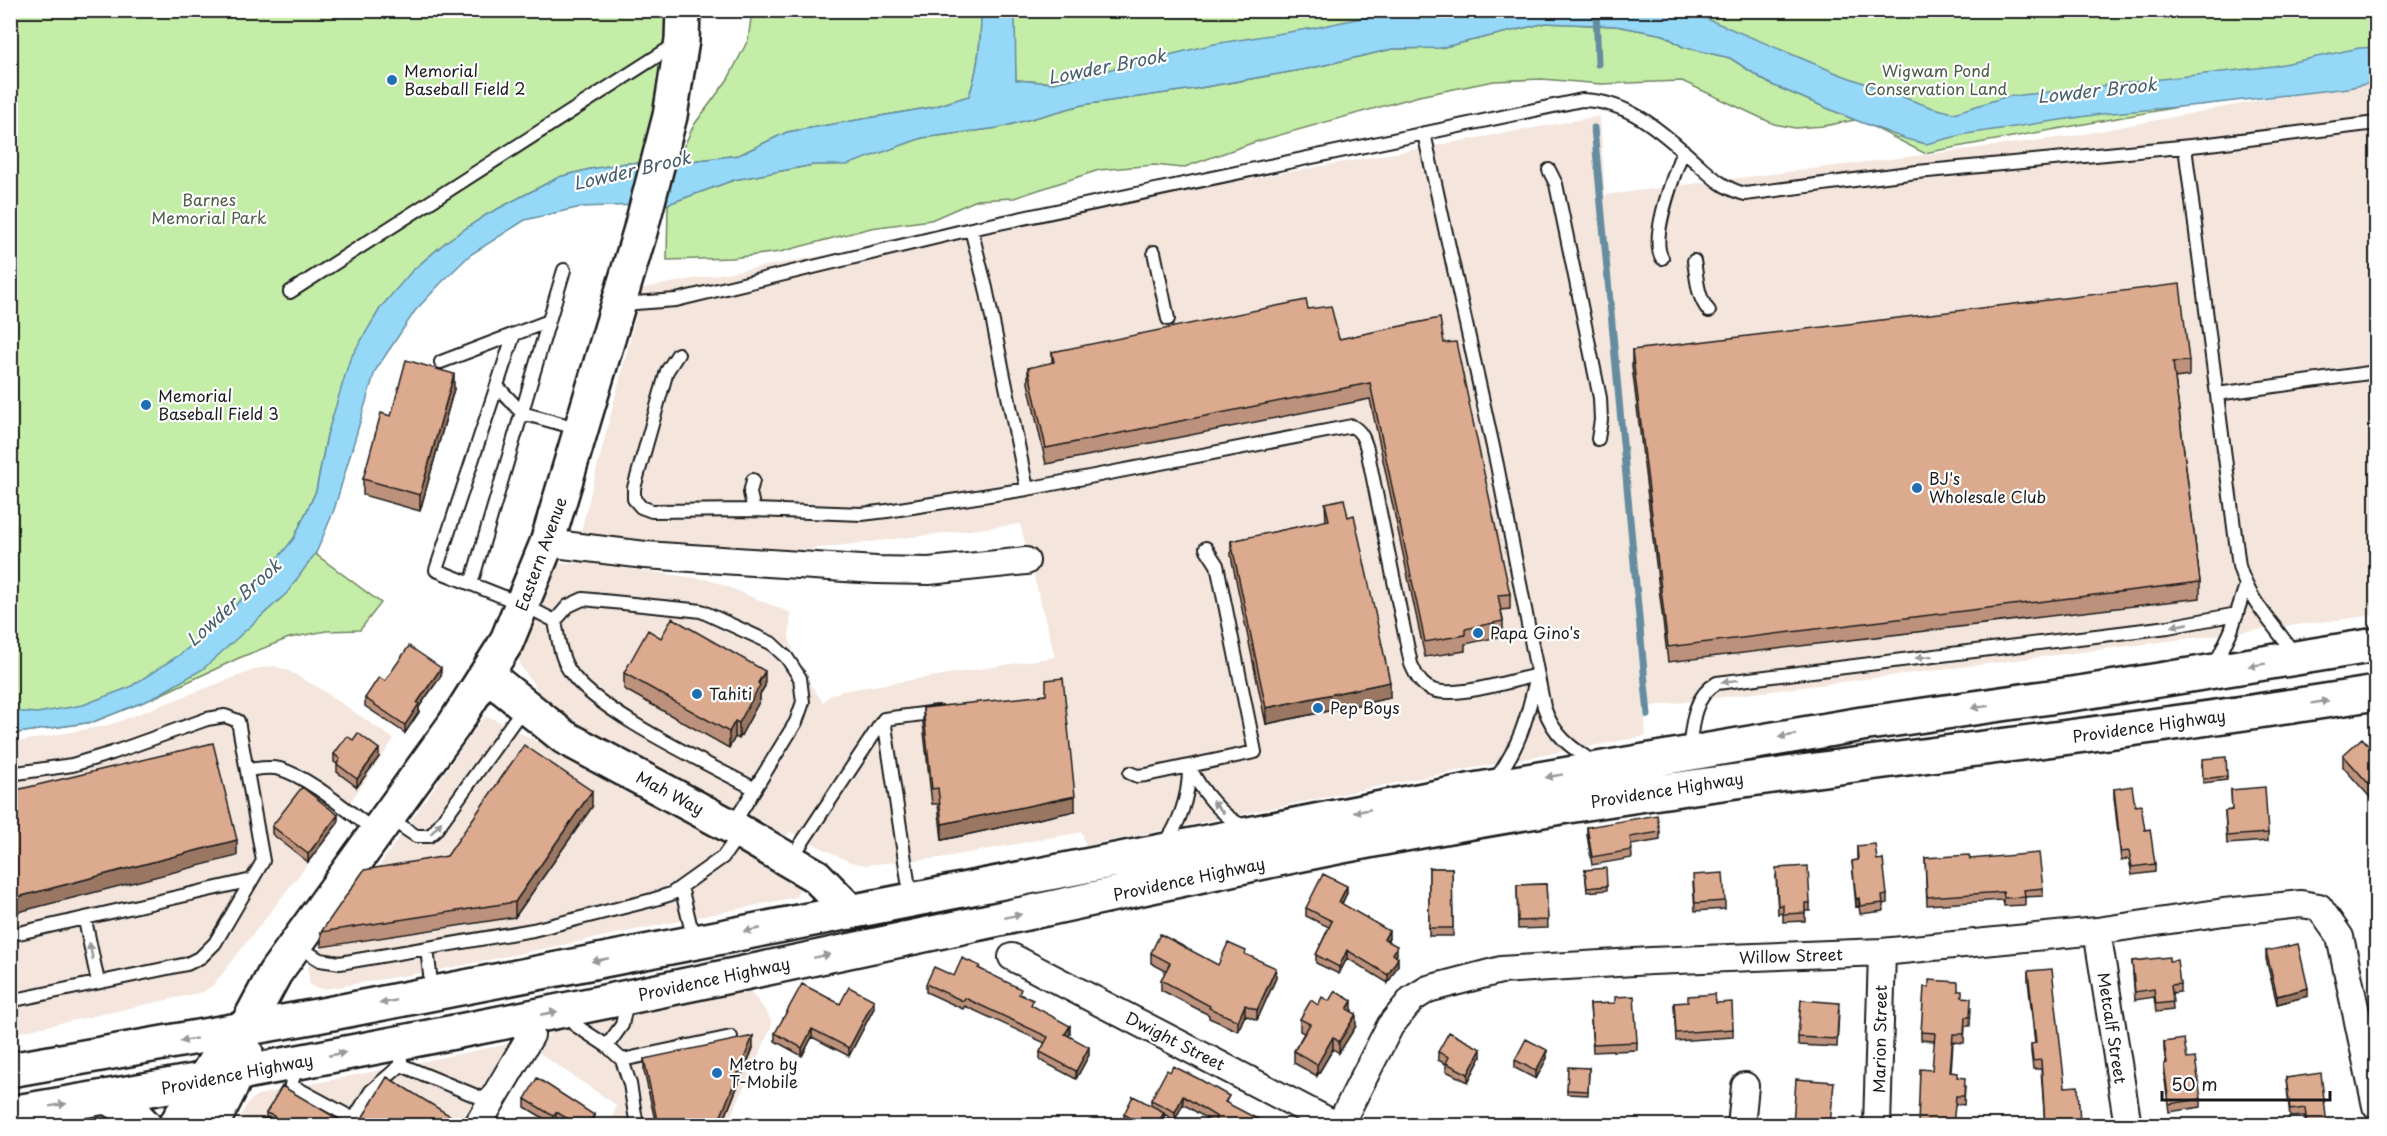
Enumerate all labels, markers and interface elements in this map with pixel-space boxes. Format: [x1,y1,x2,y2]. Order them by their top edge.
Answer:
water label: Lowder Brook [1045,41,1169,90]
place label: Memorial Baseball Field 2 [404,58,526,100]
park label: Wigwam Pond Conservation Land [1865,58,2008,100]
water label: Lowder Brook [2036,70,2159,109]
marker: Memorial Baseball Field 2 [385,73,399,87]
water label: Lowder Brook [570,143,694,196]
park label: Barnes Memorial Park [151,187,267,229]
place label: Memorial Baseball Field 3 [158,383,279,425]
marker: Memorial Baseball Field 3 [139,398,153,412]
place label: BJ's Wholesale Club [1929,466,2046,508]
marker: BJ's Wholesale Club [1910,481,1924,495]
street label: Eastern Avenue [508,493,572,614]
water label: Lowder Brook [179,551,287,652]
place label: Papa Gino's [1490,620,1580,644]
one-way arrow [2170,621,2189,630]
marker: Papa Gino's [1471,626,1485,640]
one-way arrow [1914,652,1933,662]
one-way arrow [2247,661,2266,670]
one-way arrow [1721,676,1740,686]
place label: Tahiti [709,681,752,705]
marker: Tahiti [690,687,704,701]
place label: Pep Boys [1330,695,1399,719]
one-way arrow [2311,697,2330,706]
marker: Pep Boys [1311,701,1325,715]
street label: Providence Highway [2071,702,2227,748]
one-way arrow [1970,703,1989,712]
one-way arrow [1778,732,1797,741]
street label: Mah Way [632,764,709,820]
street label: Providence Highway [1589,765,1745,813]
one-way arrow [1544,772,1563,781]
one-way arrow [1212,800,1226,814]
one-way arrow [1352,807,1371,816]
one-way arrow [429,821,442,836]
street label: Providence Highway [1111,850,1267,906]
one-way arrow [1004,911,1022,921]
one-way arrow [742,926,761,935]
one-way arrow [86,941,95,960]
street label: Willow Street [1739,941,1844,969]
street label: Providence Highway [636,950,792,1006]
one-way arrow [813,951,832,960]
one-way arrow [590,956,609,965]
street label: Metcalf Street [2092,971,2134,1086]
street label: Marion Street [1866,984,1892,1093]
one-way arrow [378,998,397,1007]
street label: Dwight Street [1121,1005,1230,1076]
one-way arrow [540,1008,559,1017]
one-way arrow [178,1036,197,1045]
street label: Providence Highway [159,1047,315,1100]
one-way arrow [328,1049,347,1058]
place label: Metro by T-Mobile [729,1051,798,1093]
scale bar [2162,1064,2330,1102]
marker: Metro by T-Mobile [710,1066,724,1080]
text: 50 m [2171,1070,2218,1097]
one-way arrow [49,1101,68,1110]

